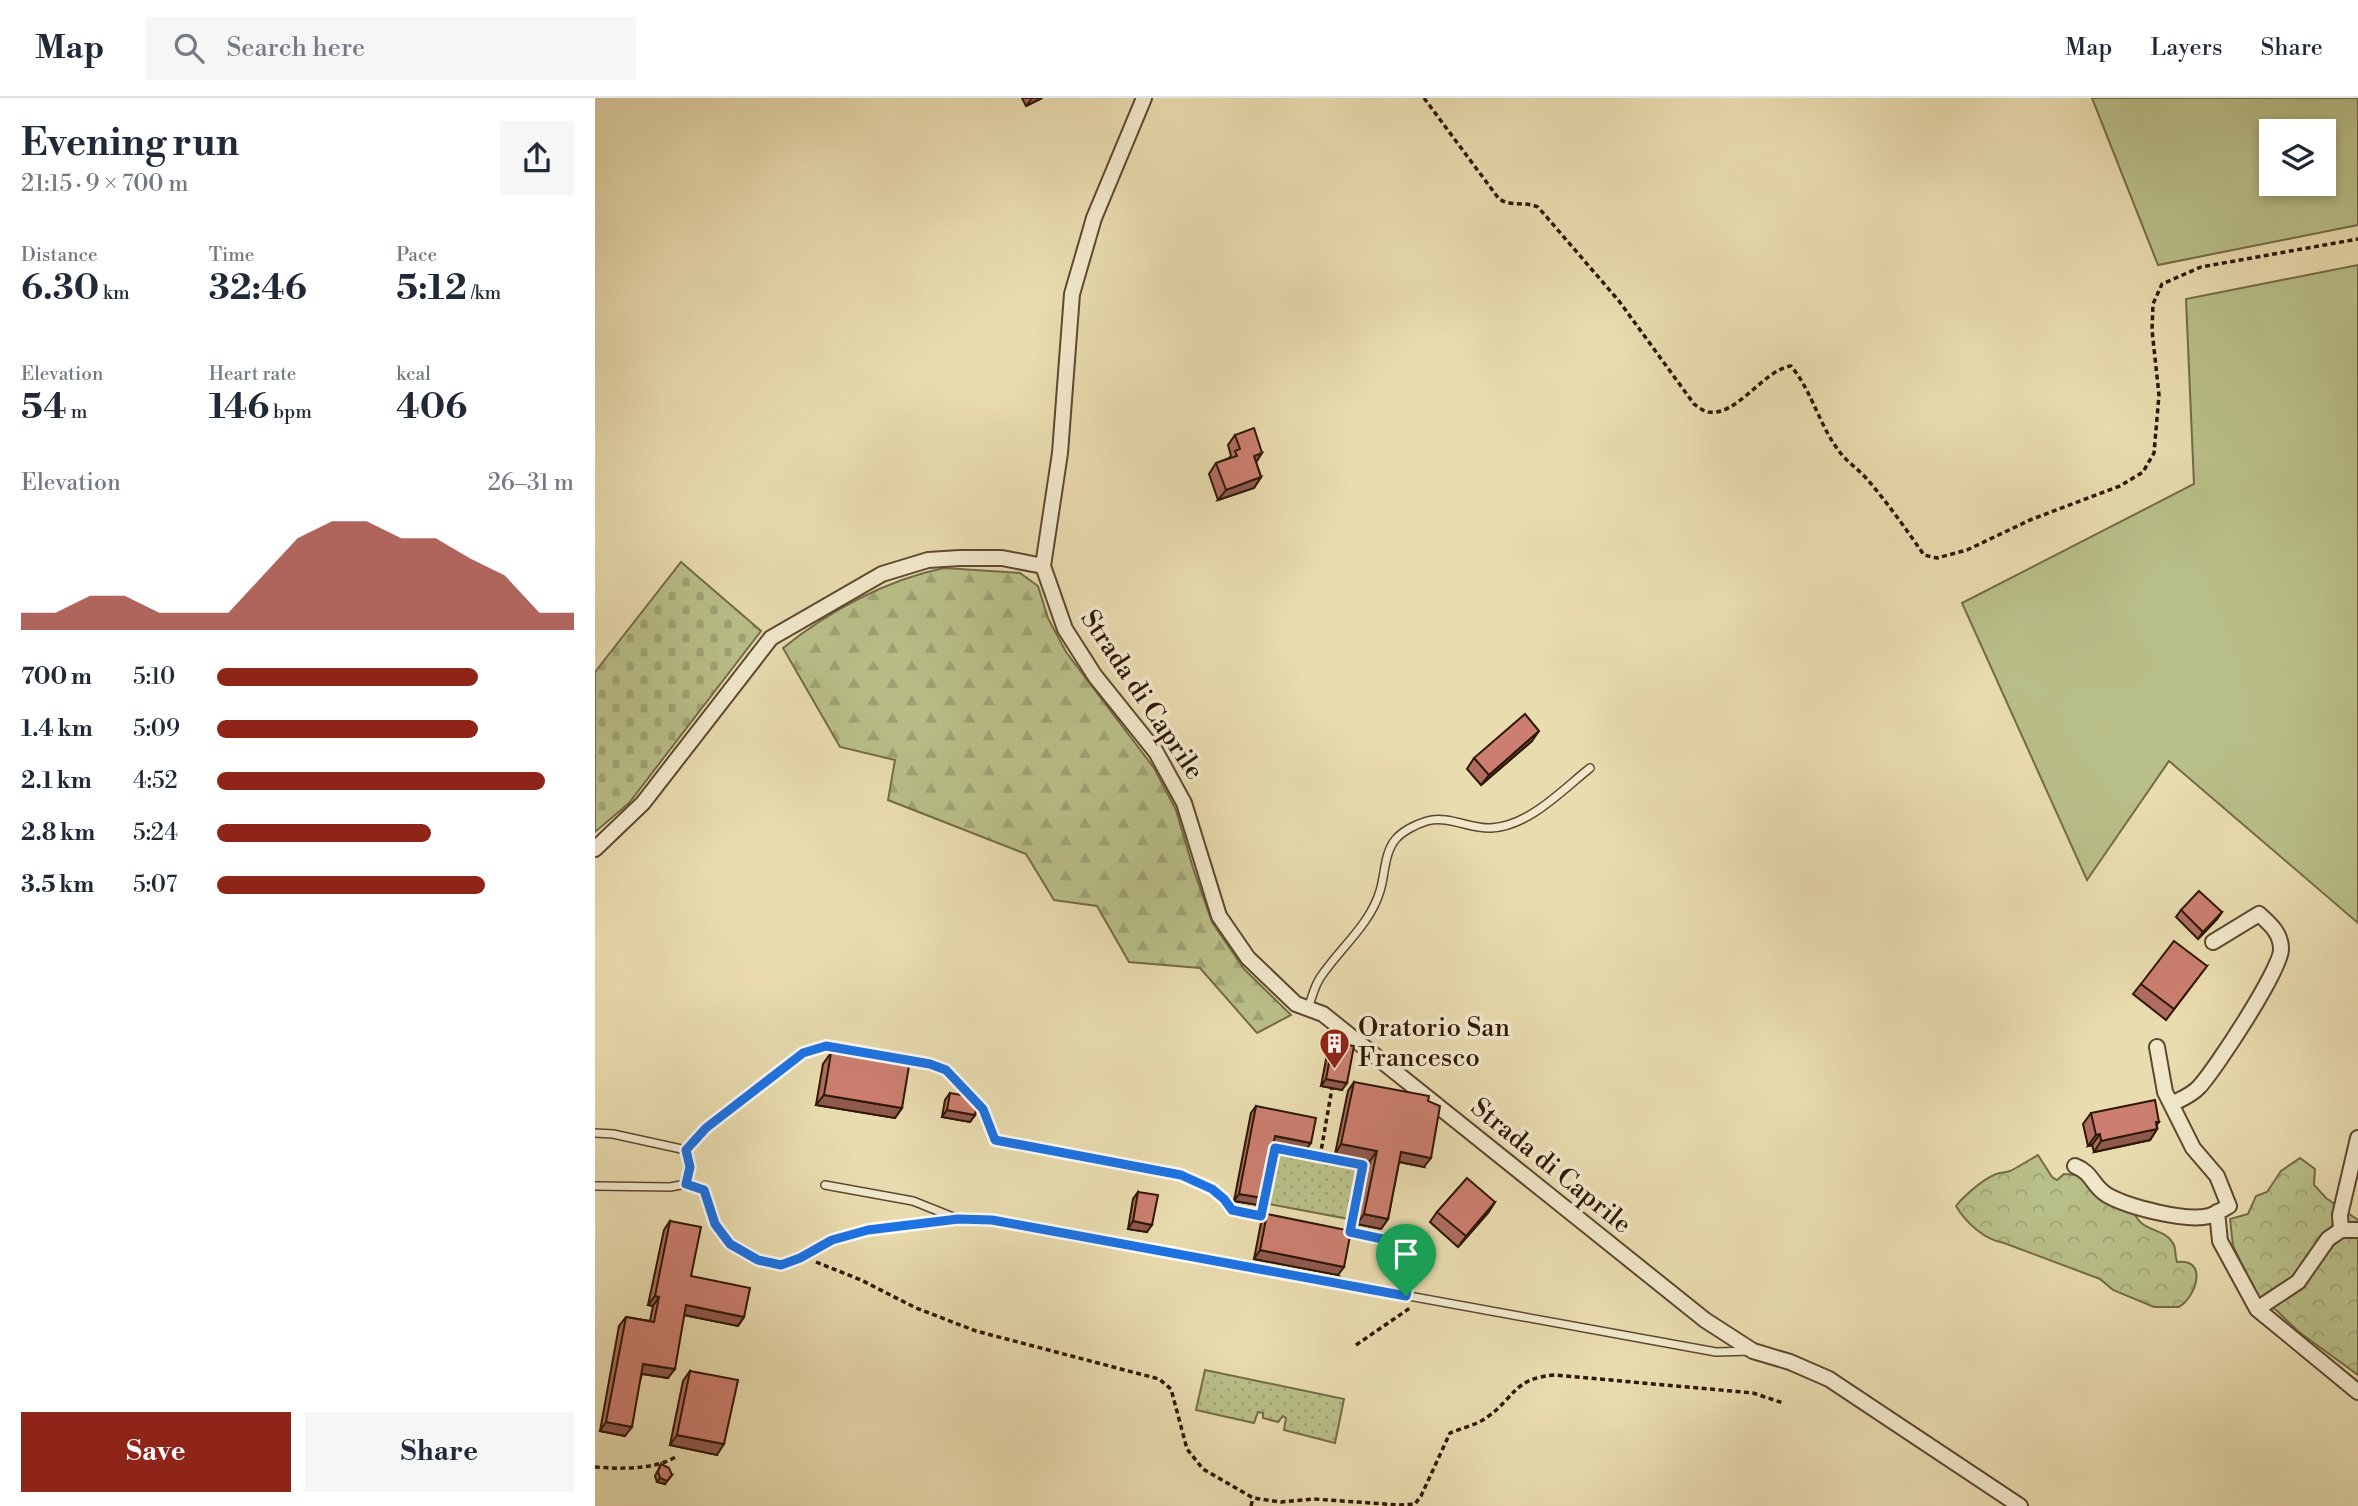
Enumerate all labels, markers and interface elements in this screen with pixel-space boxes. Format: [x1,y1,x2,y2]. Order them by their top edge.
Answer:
search box [146,17,636,80]
text: Map [35,28,104,69]
icon: search [170,29,208,67]
text: Search here [226,32,365,64]
text: Map [2065,33,2112,63]
text: Layers [2150,33,2222,63]
text: Share [2260,33,2323,63]
map controls [2259,119,2336,196]
button: layers [2259,119,2336,196]
text: Evening run [21,120,239,167]
button: share [500,121,574,195]
text: 21:15 · 9 × 700 m [21,170,189,198]
text: Distance [21,243,98,267]
text: Time [209,243,254,267]
text: Pace [396,243,437,267]
text: 6.30 [21,267,99,310]
text: 32:46 [209,267,307,310]
text: 5:12 [396,267,467,310]
text: km [99,281,130,305]
text: /km [467,281,501,305]
text: Elevation [21,362,103,386]
text: Heart rate [209,362,296,386]
text: kcal [396,362,431,386]
text: 54 [21,386,67,429]
text: 146 [209,386,269,429]
text: 406 [396,386,467,429]
text: m [67,400,87,424]
text: bpm [269,400,312,424]
text: Elevation [21,469,121,497]
text: 26–31 m [488,469,574,497]
street label: Strada di Caprile [1073,604,1211,786]
text: 700 m [21,663,92,691]
text: 5:10 [133,663,175,691]
text: 1.4 km [21,715,93,743]
text: 5:09 [133,715,180,743]
text: 2.1 km [21,767,92,795]
text: 4:52 [133,767,178,795]
text: 2.8 km [21,819,95,847]
text: 5:24 [133,819,178,847]
text: 3.5 km [21,871,94,899]
text: 5:07 [133,871,177,899]
place label: Oratorio San Francesco [1358,1012,1510,1074]
building icon: Oratorio San Francesco [1318,1026,1352,1070]
street label: Strada di Caprile [1464,1091,1638,1241]
pin [1376,1224,1436,1296]
icon: arrive [1387,1235,1425,1273]
button: Save [21,1412,291,1492]
button: Share [305,1412,574,1492]

